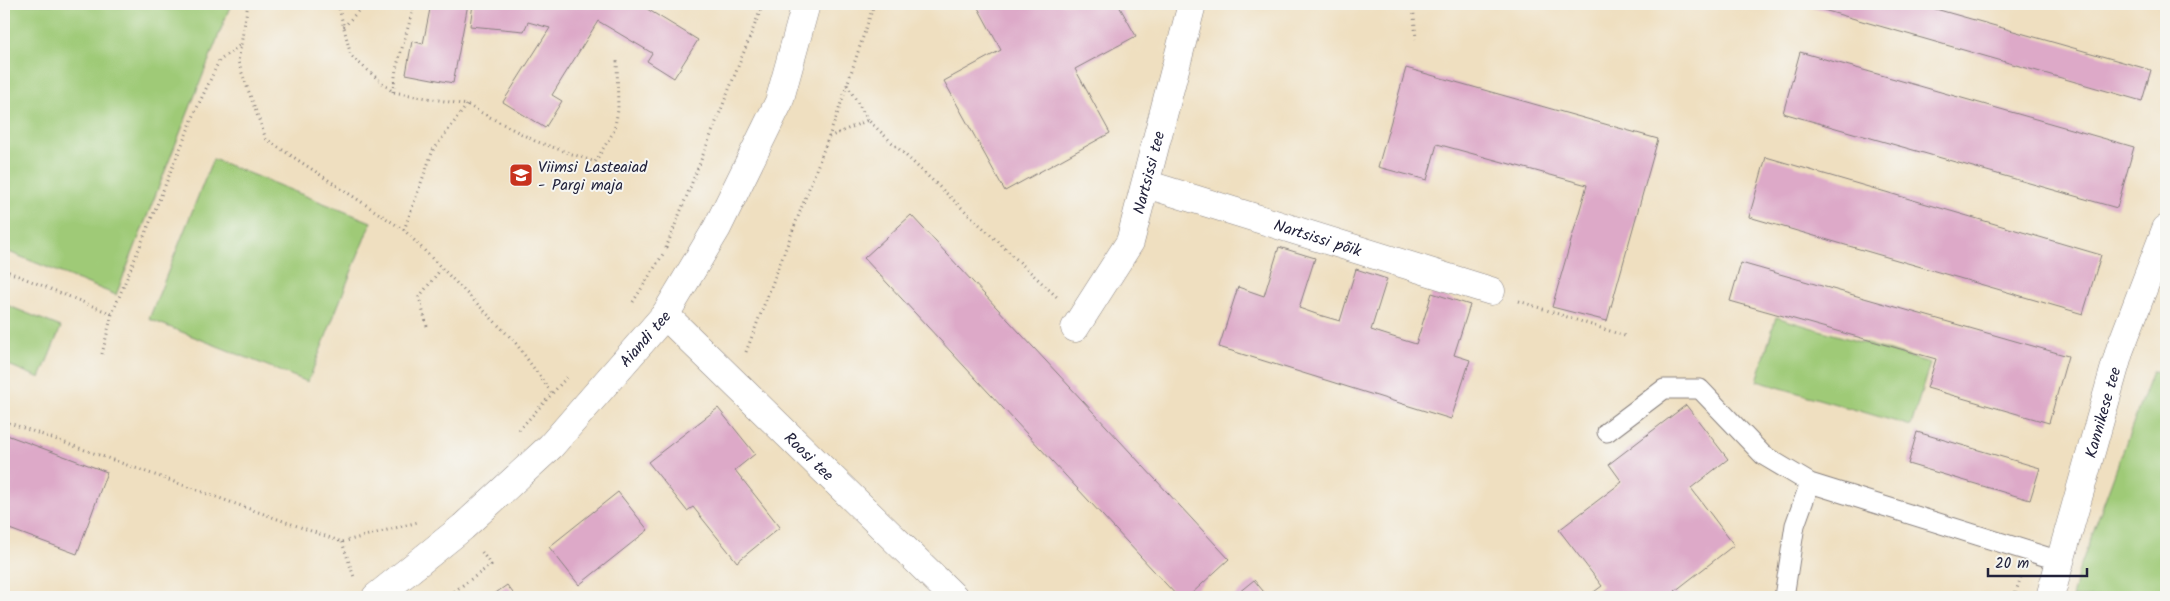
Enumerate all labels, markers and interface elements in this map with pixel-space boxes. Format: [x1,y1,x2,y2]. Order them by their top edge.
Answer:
street label: Nartsissi tee [1127,129,1172,217]
place label: Viimsi Lasteaiad - Pargi maja [538,155,648,198]
school or university icon: Viimsi Lasteaiad - Pargi maja [508,162,534,188]
street label: Nartsissi põik [1271,213,1365,264]
street label: Aiandi tee [614,305,678,373]
street label: Kannikese tee [2079,364,2128,461]
street label: Roosi tee [778,427,839,488]
scale bar [1988,546,2086,578]
text: 20 m [1995,552,2029,576]

